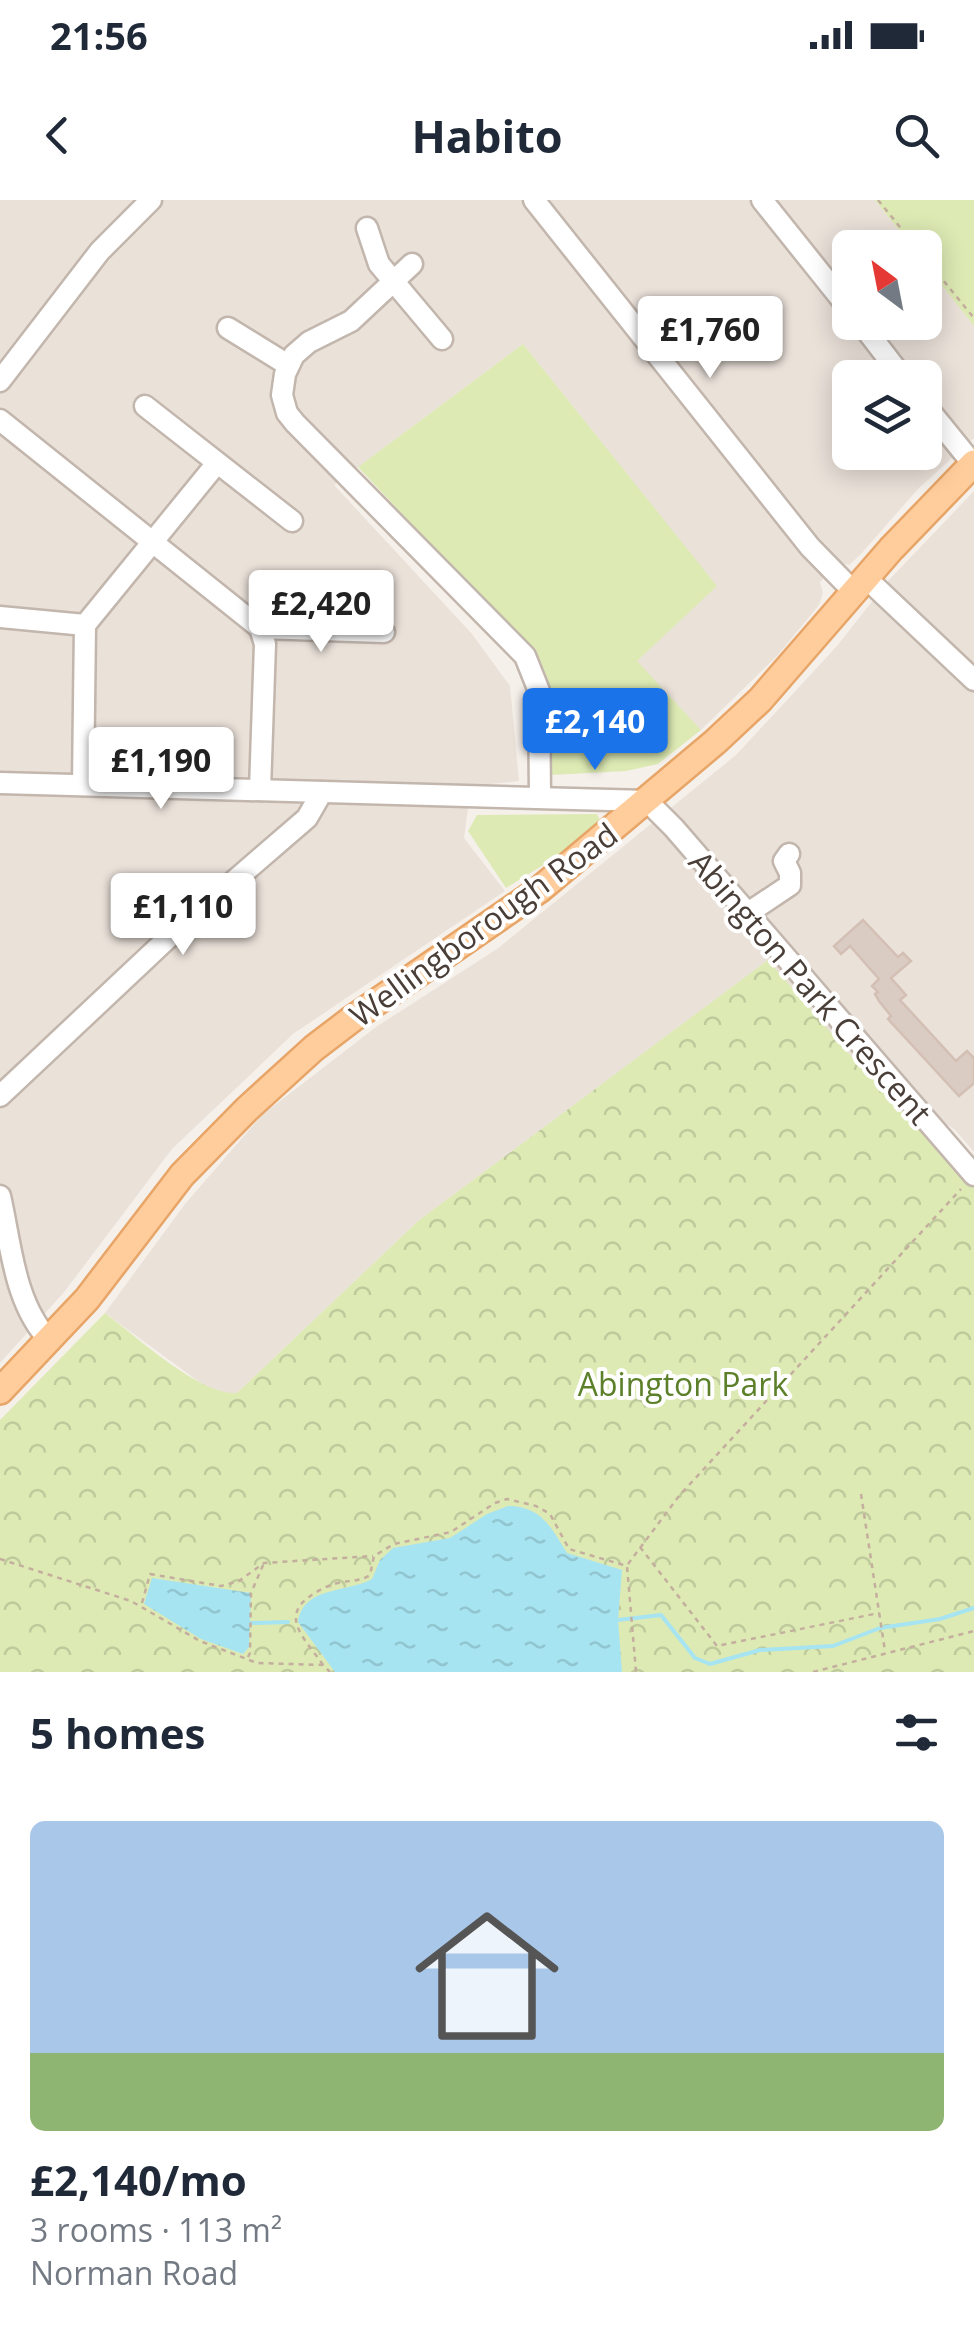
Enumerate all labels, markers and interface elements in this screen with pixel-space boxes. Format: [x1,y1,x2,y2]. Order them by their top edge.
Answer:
text: 21:56 [50,9,148,61]
text: Habito [411,105,563,166]
icon: back [30,108,85,163]
icon: search [889,108,944,163]
north arrow [832,230,942,340]
map controls [832,230,942,470]
pin: £1,760 [629,296,791,381]
text: £1,760 [660,307,760,350]
button: layers [832,360,942,470]
pin: £2,420 [240,570,402,655]
text: £2,420 [271,581,371,624]
pin: £2,140 [514,688,676,773]
text: £2,140 [545,699,645,742]
pin: £1,190 [80,727,242,812]
text: £1,190 [111,738,211,781]
street label: Wellingborough Road [340,812,626,1036]
street label: Abington Park Crescent [680,841,942,1133]
pin: £1,110 [102,873,264,958]
text: £1,110 [133,884,233,927]
park label: Abington Park [578,1362,788,1405]
text: 5 homes [30,1704,205,1761]
icon: filters [889,1705,944,1760]
icon: home [397,1886,577,2066]
text: £2,140/mo [30,2151,247,2208]
text: 3 rooms · 113 m² [30,2208,282,2251]
text: Norman Road [30,2251,238,2294]

